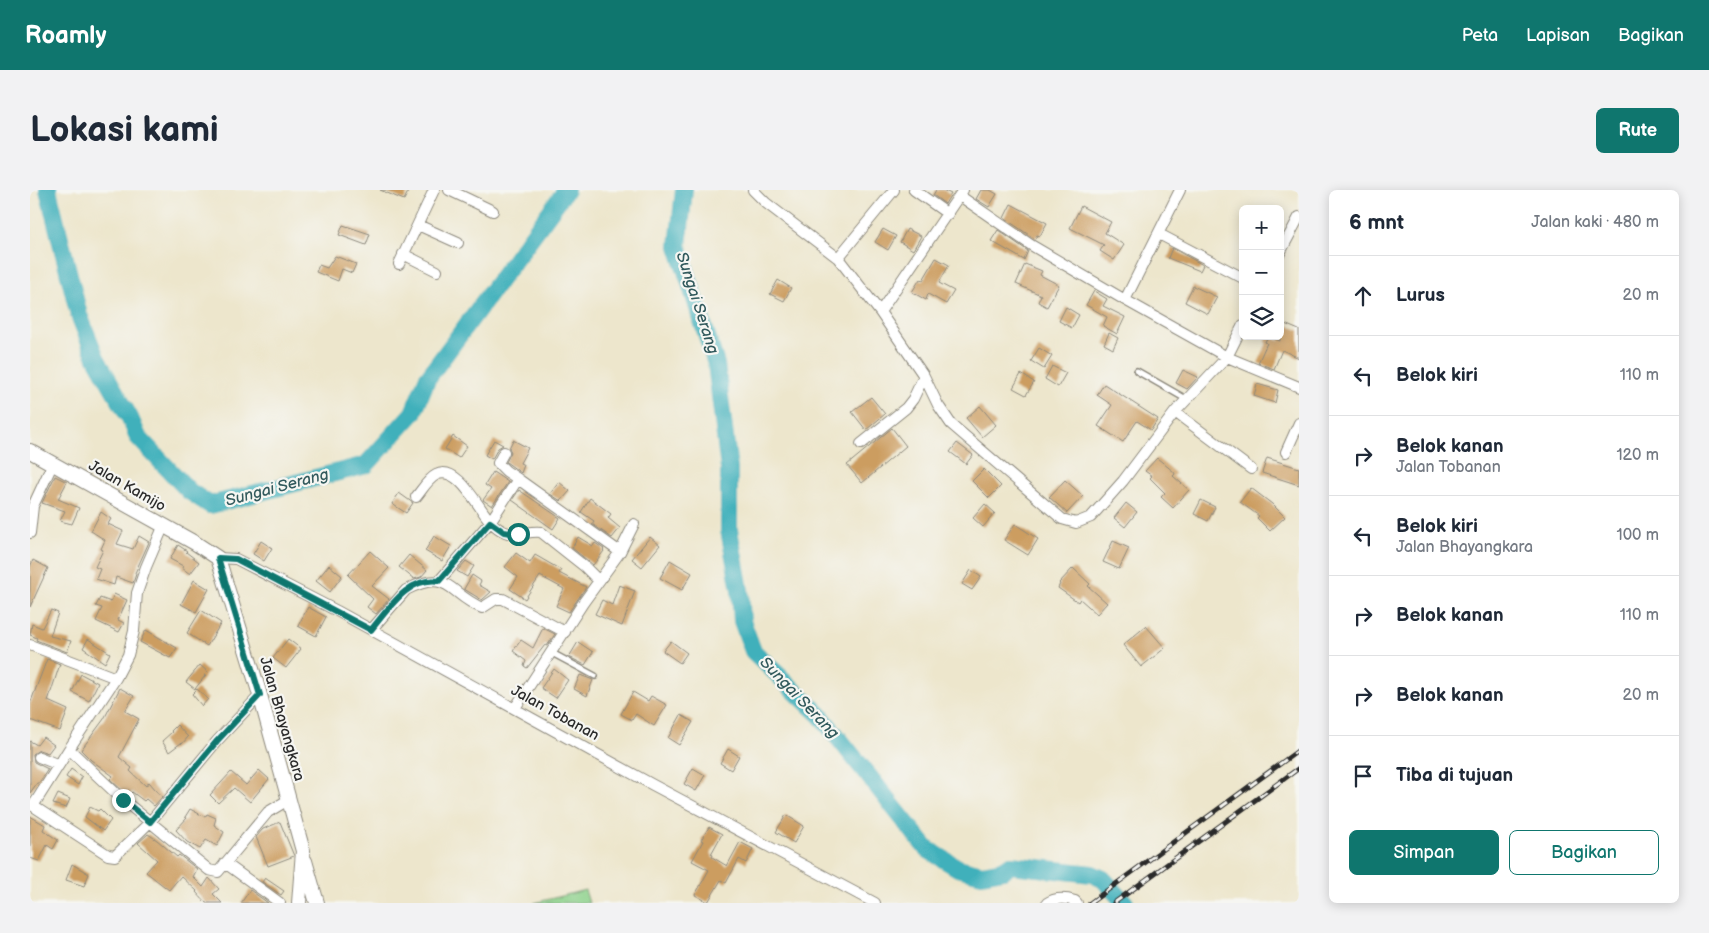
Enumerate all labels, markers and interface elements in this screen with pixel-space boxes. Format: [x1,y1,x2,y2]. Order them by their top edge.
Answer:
text: Roamly [25,21,106,50]
text: Peta [1462,25,1498,46]
text: Lapisan [1526,25,1590,46]
text: Bagikan [1618,25,1684,46]
button: Rute [1596,108,1679,153]
text: Lokasi kami [30,109,219,152]
map controls [1239,205,1284,340]
button: + [1239,205,1284,250]
text: 6 mnt [1349,210,1404,235]
text: Jalan kaki · 480 m [1531,213,1659,232]
water label: Sungai Serang [672,250,722,356]
button: − [1239,250,1284,295]
icon: ahead [1349,282,1377,310]
text: Lurus [1396,284,1445,307]
text: 20 m [1623,286,1659,305]
button: layers [1239,295,1284,340]
icon: left [1349,362,1377,390]
text: Belok kiri [1396,364,1478,387]
text: 110 m [1620,366,1659,385]
text: Belok kanan [1396,435,1504,458]
icon: right [1349,442,1377,470]
text: 120 m [1616,446,1659,465]
street label: Jalan Kamijo [85,456,169,516]
text: Jalan Tobanan [1396,458,1501,477]
water label: Sungai Serang [223,465,331,511]
text: Belok kiri [1396,515,1478,538]
icon: left [1349,522,1377,550]
route start [507,523,530,546]
text: 100 m [1616,526,1659,545]
text: Jalan Bhayangkara [1396,538,1533,557]
icon: right [1349,602,1377,630]
text: Belok kanan [1396,604,1504,627]
text: 110 m [1620,606,1659,625]
water label: Sungai Serang [755,653,843,743]
street label: Jalan Bhayangkara [255,655,309,783]
street label: Jalan Tobanan [507,681,603,745]
icon: right [1349,682,1377,710]
text: Belok kanan [1396,684,1504,707]
text: 20 m [1623,686,1659,705]
icon: arrive [1349,762,1377,790]
text: Tiba di tujuan [1396,764,1513,787]
route end [112,789,135,812]
button: Simpan [1349,830,1499,875]
button: Bagikan [1509,830,1659,875]

